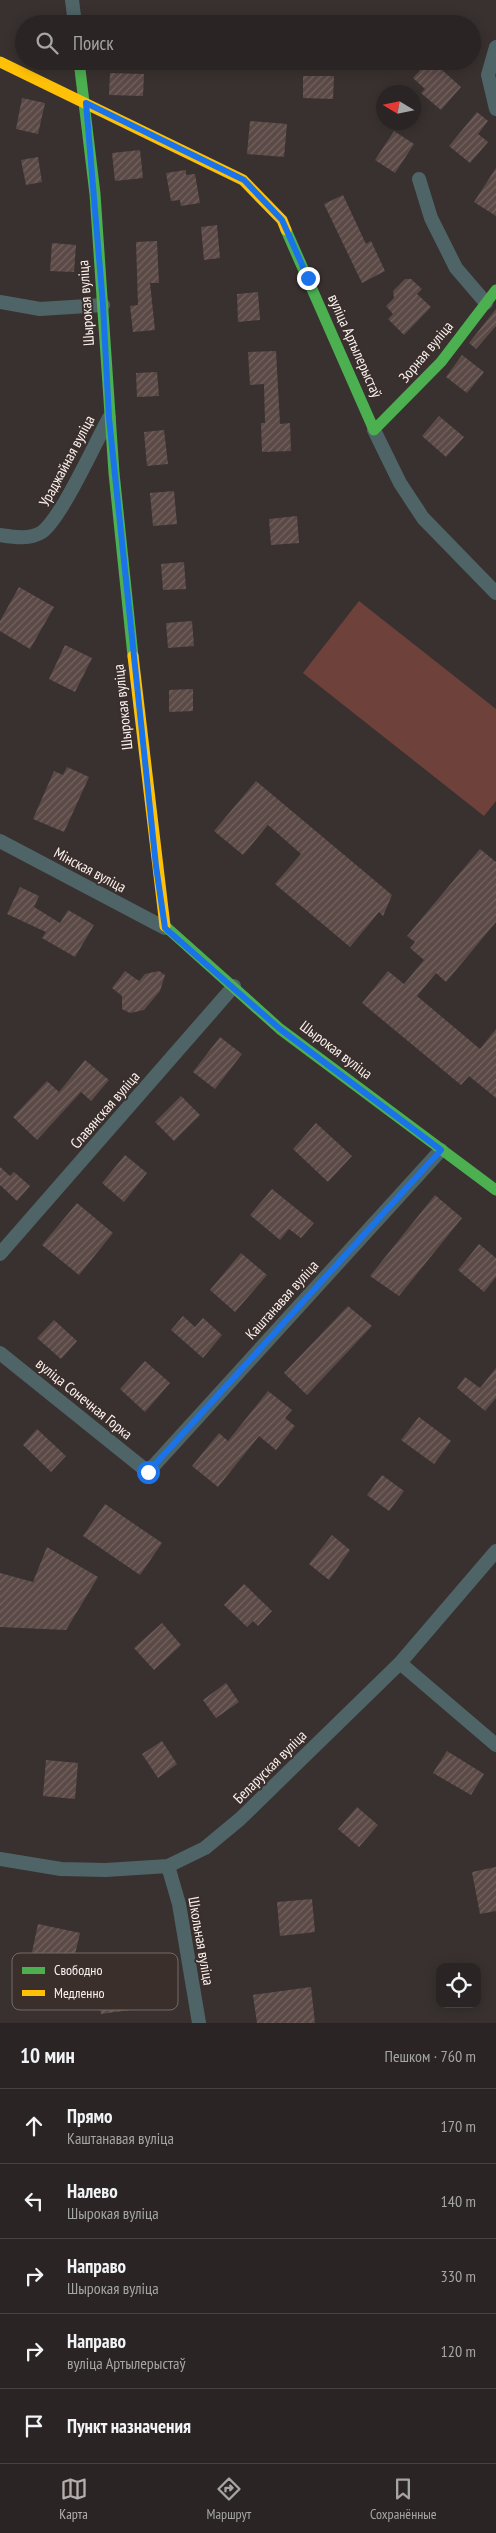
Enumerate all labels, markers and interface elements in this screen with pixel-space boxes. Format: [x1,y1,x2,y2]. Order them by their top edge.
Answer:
search box [15,15,481,70]
icon: search [33,29,61,57]
text: Поиск [73,31,114,55]
north arrow [376,85,421,130]
street label: Шырокая вуліца [73,260,98,347]
route end [297,267,320,290]
street label: вуліца Артылерыстаў [324,291,387,401]
street label: Зорная вуліца [394,317,457,386]
street label: Ураджайная вуліца [34,412,99,510]
street label: Шырокая вуліца [109,663,136,751]
street label: Мінская вуліца [51,843,130,896]
street label: Шырокая вуліца [296,1016,376,1083]
street label: Славянская вуліца [66,1067,143,1152]
street label: Каштанавая вуліца [241,1256,322,1343]
street label: вуліца Сонечная Горка [32,1354,136,1443]
route start [137,1461,160,1484]
street label: Беларуская вуліца [229,1726,310,1807]
street label: Школьная вуліца [184,1895,219,1987]
legend [12,1953,178,2010]
text: Свободно [54,1961,102,1979]
map controls [436,1963,481,2008]
button: locate [436,1963,481,2008]
text: Медленно [54,1984,105,2002]
text: 10 мин [20,2042,75,2069]
text: Пешком · 760 m [385,2046,476,2066]
text: Прямо [67,2104,112,2128]
icon: ahead [20,2112,48,2140]
text: 170 m [441,2116,476,2136]
text: Каштанавая вуліца [67,2128,174,2148]
text: Налево [67,2179,118,2203]
icon: left [20,2187,48,2215]
text: 140 m [441,2191,476,2211]
text: Шырокая вуліца [67,2203,159,2223]
text: Направо [67,2254,126,2278]
icon: right [20,2262,48,2290]
text: 330 m [441,2266,476,2286]
text: Шырокая вуліца [67,2278,159,2298]
text: Направо [67,2329,126,2353]
icon: right [20,2337,48,2365]
text: 120 m [441,2341,476,2361]
text: вуліца Артылерыстаў [67,2353,186,2373]
icon: arrive [20,2412,48,2440]
text: Пункт назначения [67,2414,191,2438]
tab: Карта [59,2475,88,2523]
tab: Маршрут [207,2475,251,2523]
tab: Сохранённые [370,2475,437,2523]

